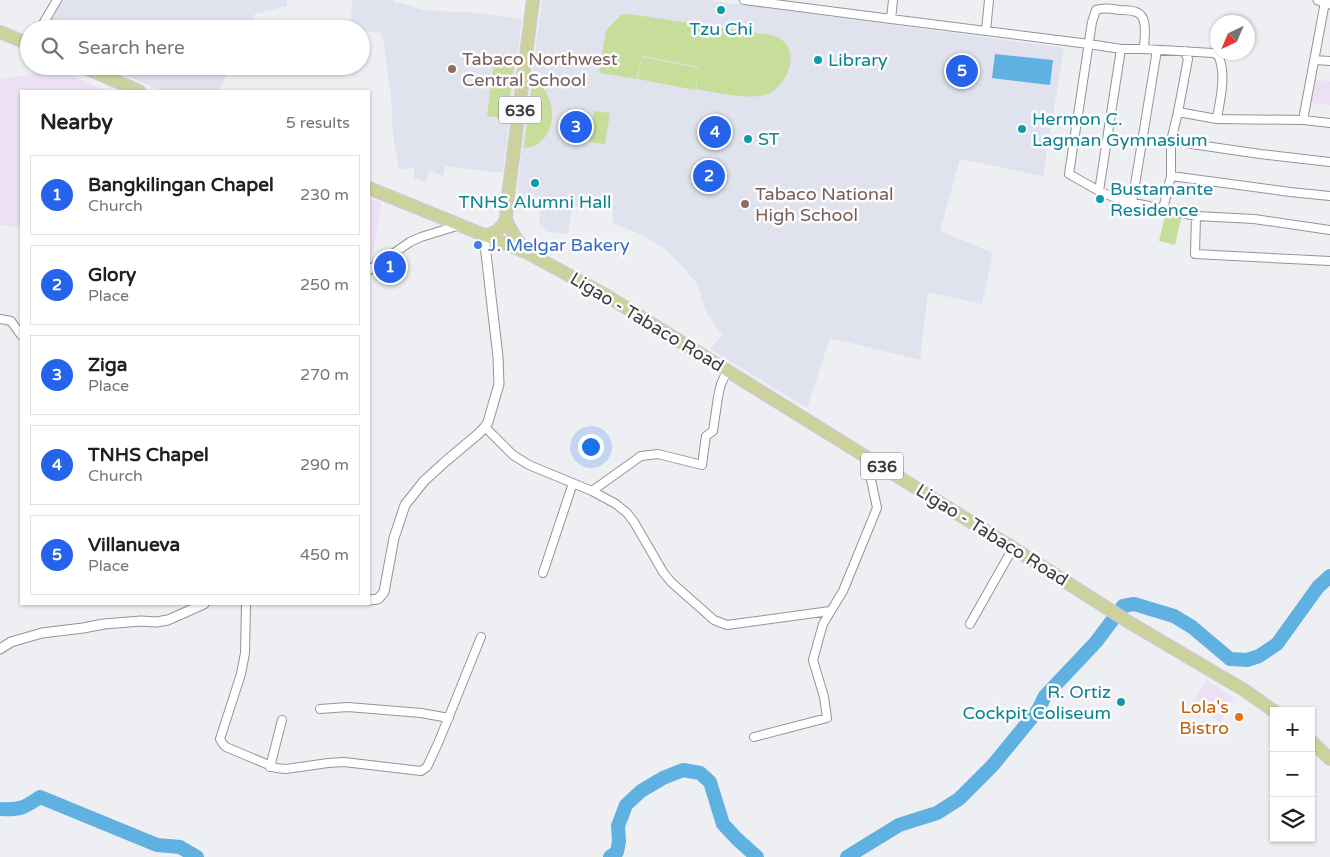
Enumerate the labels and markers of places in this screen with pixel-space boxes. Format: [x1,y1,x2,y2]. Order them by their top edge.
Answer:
marker: Tzu Chi [715,4,727,16]
place label: Tzu Chi [689,18,753,40]
place label: Tabaco Northwest Central School [462,48,618,91]
place label: Library [828,49,888,71]
pin: 5 [946,52,978,90]
marker: Library [812,54,824,66]
marker: Tabaco Northwest Central School [446,63,458,75]
pin: 3 [560,108,592,146]
place label: Hermon C. Lagman Gymnasium [1032,108,1208,151]
pin: 4 [699,113,731,151]
marker: Hermon C. Lagman Gymnasium [1016,123,1028,135]
place label: ST [758,128,779,150]
marker: ST [742,133,754,145]
pin: 2 [693,157,725,195]
marker: TNHS Alumni Hall [529,177,541,189]
place label: Bustamante Residence [1110,178,1213,221]
place label: Tabaco National High School [755,183,893,226]
place label: TNHS Alumni Hall [459,191,611,213]
marker: Bustamante Residence [1094,193,1106,205]
marker: Tabaco National High School [739,198,751,210]
place label: J. Melgar Bakery [488,234,630,256]
marker: J. Melgar Bakery [472,239,484,251]
pin: 1 [374,248,406,286]
place label: R. Ortiz Cockpit Coliseum [963,681,1111,724]
marker: R. Ortiz Cockpit Coliseum [1115,696,1127,708]
place label: Lola's Bistro [1179,696,1229,739]
marker: Lola's Bistro [1233,711,1245,723]

